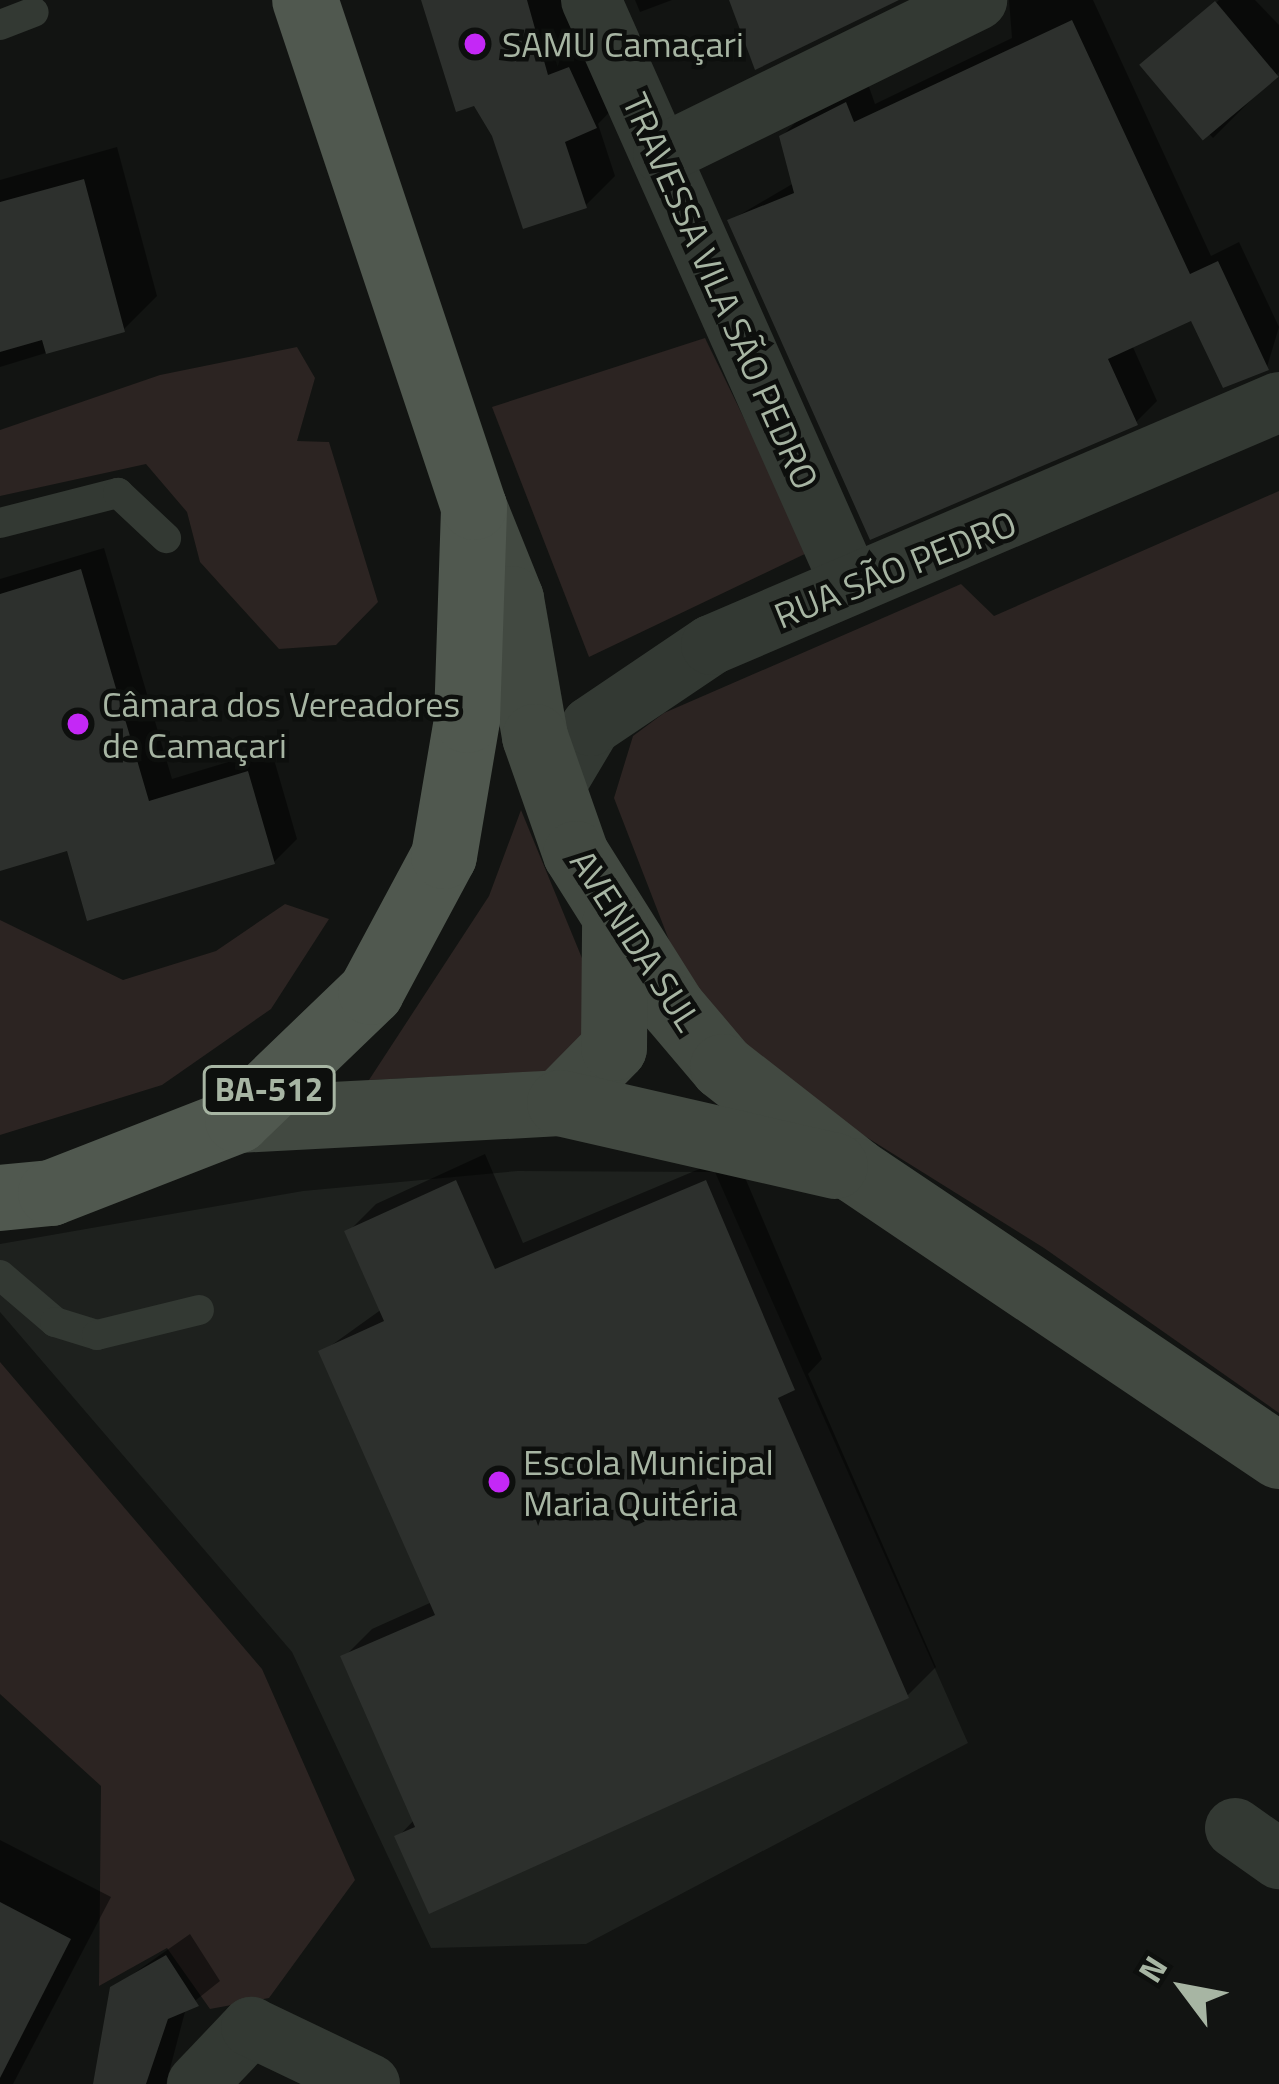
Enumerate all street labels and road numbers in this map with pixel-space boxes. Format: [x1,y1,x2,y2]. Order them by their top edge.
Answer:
street label: TRAVESSA VILA SÃO PEDRO [614,86,828,496]
street label: RUA SÃO PEDRO [768,501,1022,637]
street label: AVENIDA SUL [562,842,710,1038]
road number: BA-512 [200,1063,338,1117]

